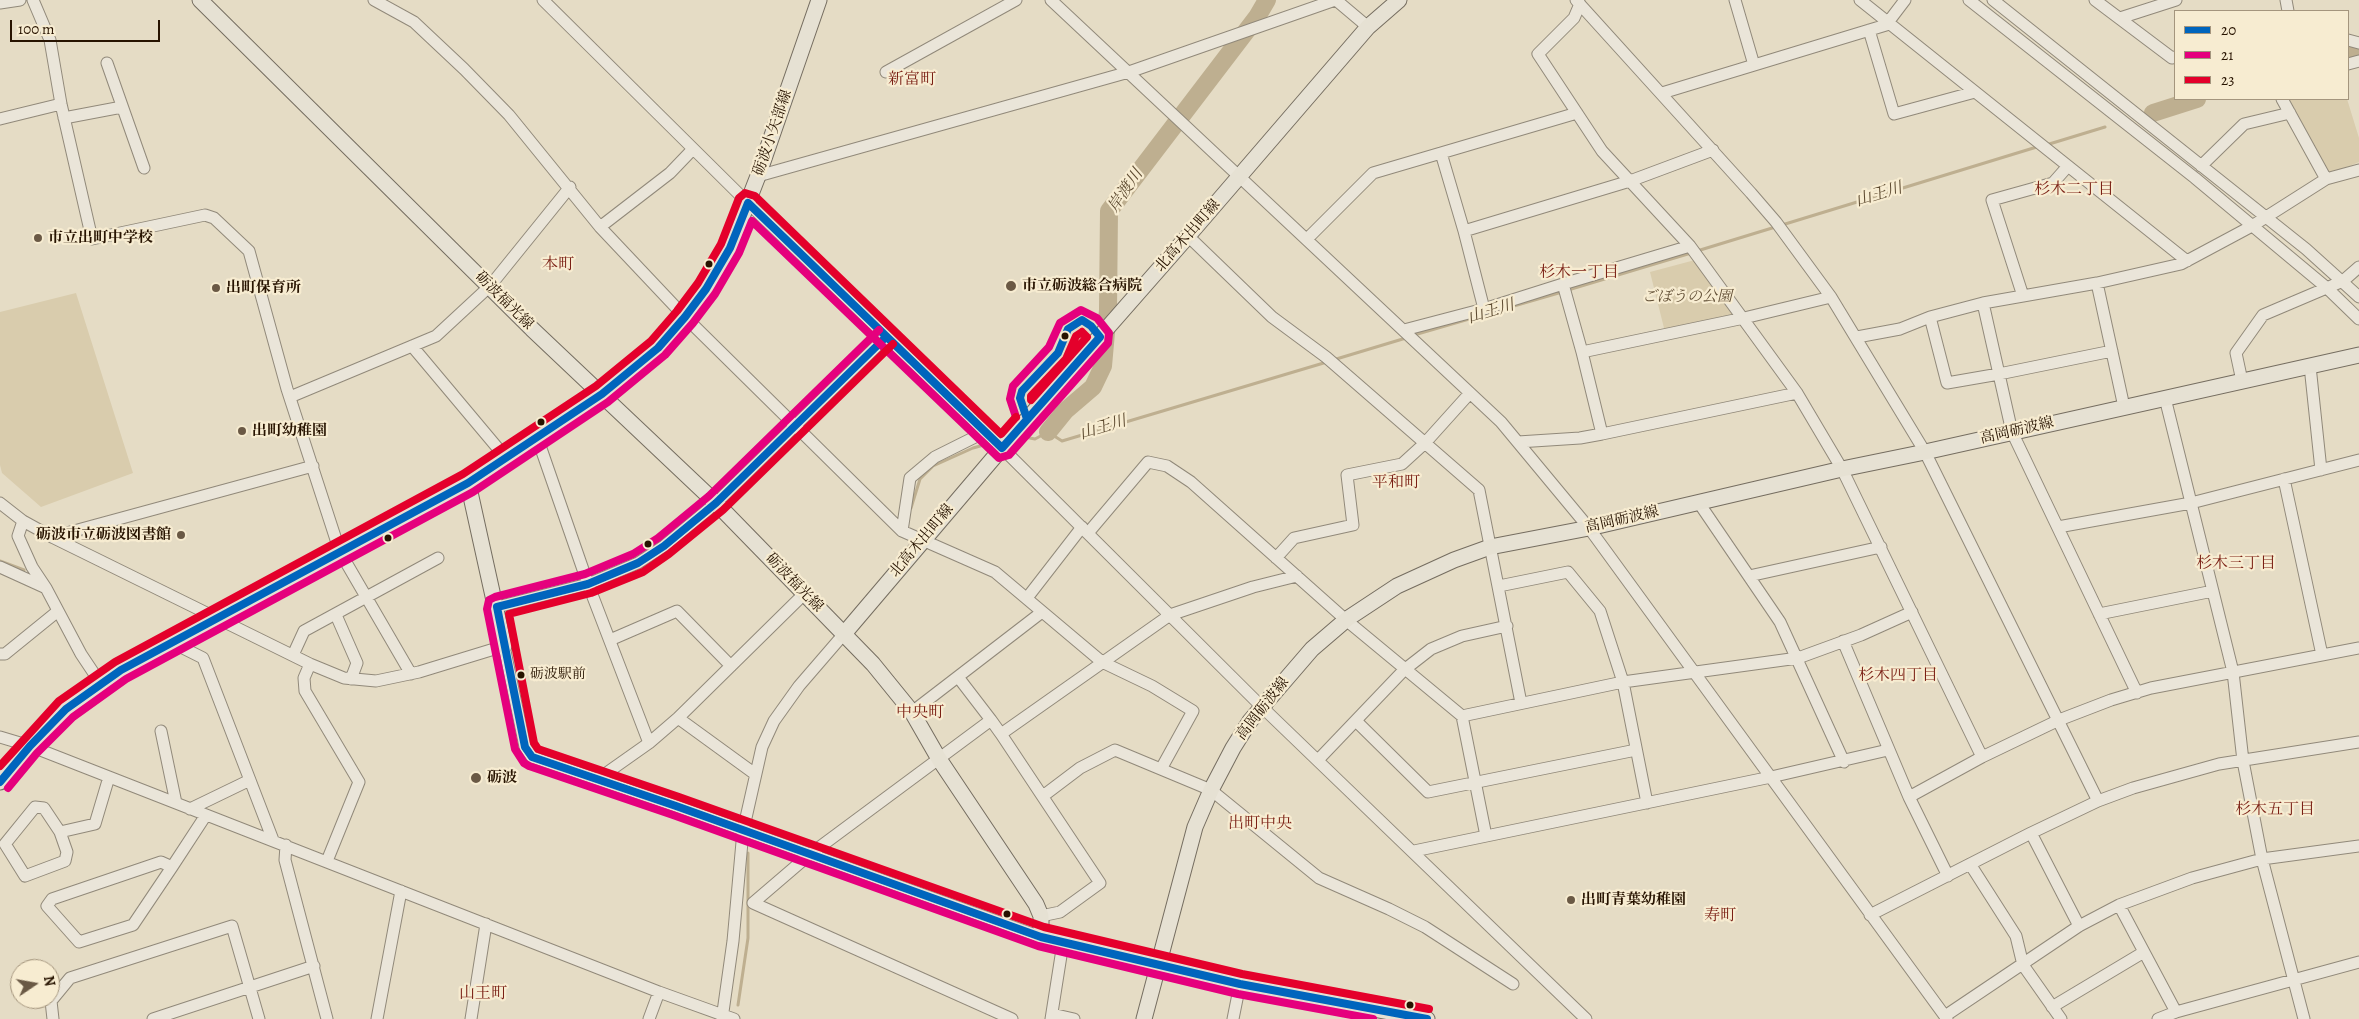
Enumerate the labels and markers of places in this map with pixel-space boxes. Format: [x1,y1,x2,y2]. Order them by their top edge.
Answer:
place label: 市立出町中学校 [48,229,153,247]
marker: 市立出町中学校 [32,232,44,244]
unlabelled marker [704,259,714,269]
place label: 市立砺波総合病院 [1022,277,1142,295]
place label: 出町保育所 [226,279,301,297]
marker: 市立砺波総合病院 [1004,279,1018,293]
marker: 出町保育所 [210,282,222,294]
unlabelled marker [1060,331,1070,341]
unlabelled marker [536,417,546,427]
place label: 出町幼稚園 [252,422,327,440]
marker: 出町幼稚園 [236,425,248,437]
place label: 砺波市立砺波図書館 [36,526,171,544]
marker: 砺波市立砺波図書館 [175,529,187,541]
unlabelled marker [383,533,393,543]
unlabelled marker [643,539,653,549]
place label: 砺波駅前 [530,667,586,683]
marker: 砺波駅前 [516,670,526,680]
place label: 砺波 [487,769,517,787]
marker: 砺波 [469,771,483,785]
place label: 出町青葉幼稚園 [1581,891,1686,909]
marker: 出町青葉幼稚園 [1565,894,1577,906]
unlabelled marker [1002,909,1012,919]
unlabelled marker [1405,1000,1415,1010]

